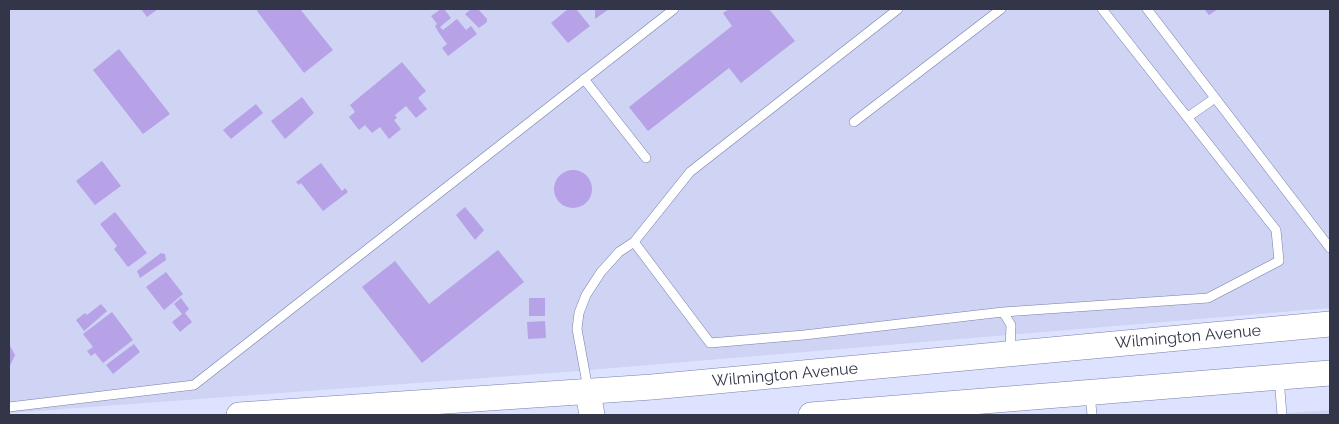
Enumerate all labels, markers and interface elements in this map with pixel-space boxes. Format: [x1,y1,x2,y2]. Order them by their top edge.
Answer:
street label: Wilmington Avenue [1114,321,1262,353]
street label: Wilmington Avenue [711,359,859,391]

